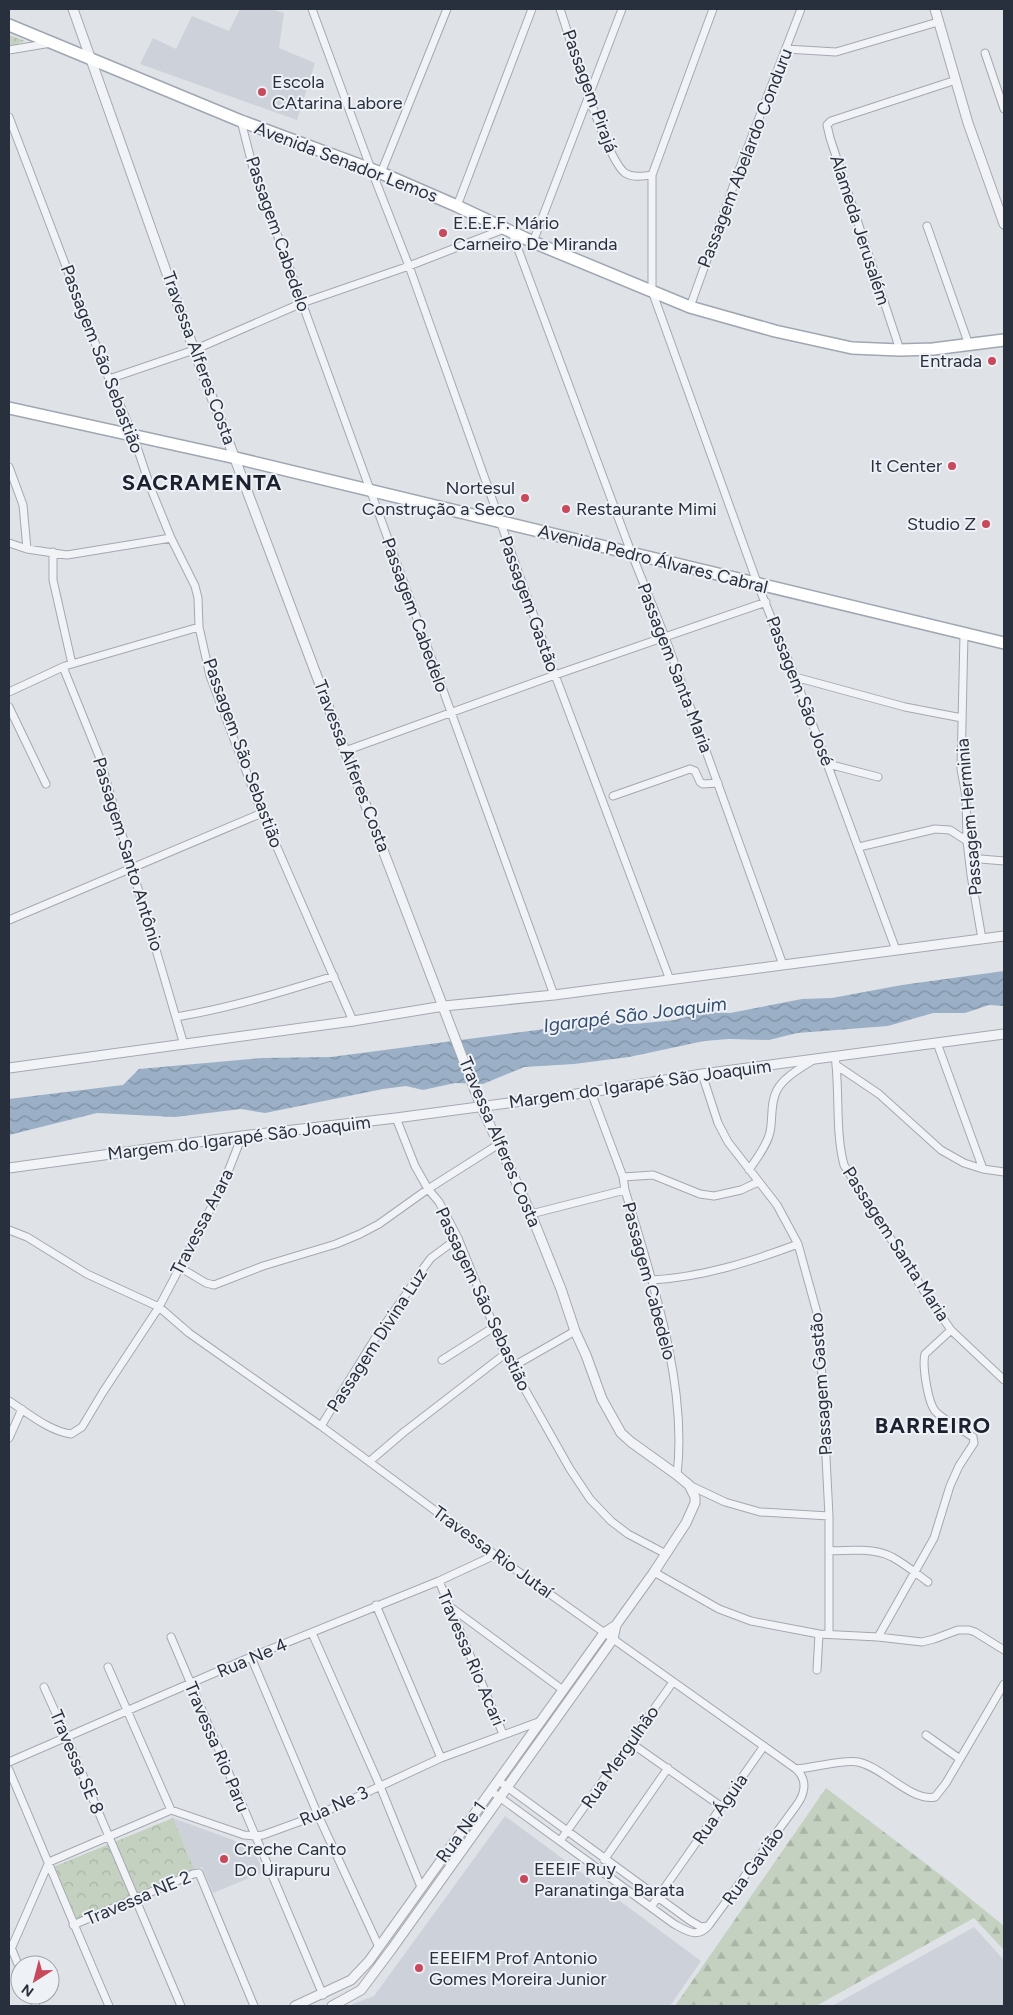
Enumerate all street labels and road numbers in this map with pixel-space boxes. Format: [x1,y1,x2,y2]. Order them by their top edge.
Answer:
street label: Passagem Pirajá [558,26,622,156]
street label: Passagem Abelardo Conduru [693,45,797,271]
street label: Avenida Senador Lemos [251,117,441,207]
street label: Alameda Jerusalém [825,152,895,308]
street label: Passagem Cabedelo [241,153,315,315]
street label: Passagem São Sebastião [56,262,148,456]
street label: Travessa Alferes Costa [157,268,241,448]
street label: Avenida Pedro Álvares Cabral [536,520,770,598]
street label: Passagem Gastão [494,533,564,675]
street label: Passagem Cabedelo [377,535,453,695]
street label: Passagem Santa Maria [632,580,718,756]
street label: Passagem São José [761,613,839,769]
street label: Passagem São Sebastião [198,655,288,851]
street label: Travessa Alferes Costa [309,677,395,855]
street label: Passagem Herminia [951,737,987,897]
street label: Passagem Santo Antônio [88,754,168,954]
street label: Travessa Alferes Costa [454,1054,546,1230]
street label: Margem do Igarapé São Joaquim [507,1055,773,1113]
street label: Margem do Igarapé São Joaquim [106,1111,372,1165]
street label: Passagem Santa Maria [838,1163,954,1325]
street label: Travessa Arara [166,1165,238,1279]
street label: Passagem Cabedelo [617,1200,681,1362]
street label: Passagem São Sebastião [431,1204,535,1394]
street label: Passagem Divina Luz [322,1264,432,1416]
street label: Passagem Gastão [805,1312,837,1456]
street label: Travessa Rio Jutaí [429,1501,558,1604]
street label: Travessa Rio Acari [433,1587,509,1729]
street label: Rua Ne 4 [213,1633,291,1683]
street label: Travessa Rio Paru [180,1679,254,1815]
street label: Rua Mergulhão [576,1701,664,1813]
street label: Travessa SE 8 [45,1707,109,1817]
street label: Rua Águia [688,1769,752,1849]
street label: Rua Ne 3 [296,1781,372,1831]
street label: Rua Ne 1 [431,1797,491,1867]
street label: Rua Gavião [717,1823,789,1909]
street label: Travessa NE 2 [82,1866,194,1930]

